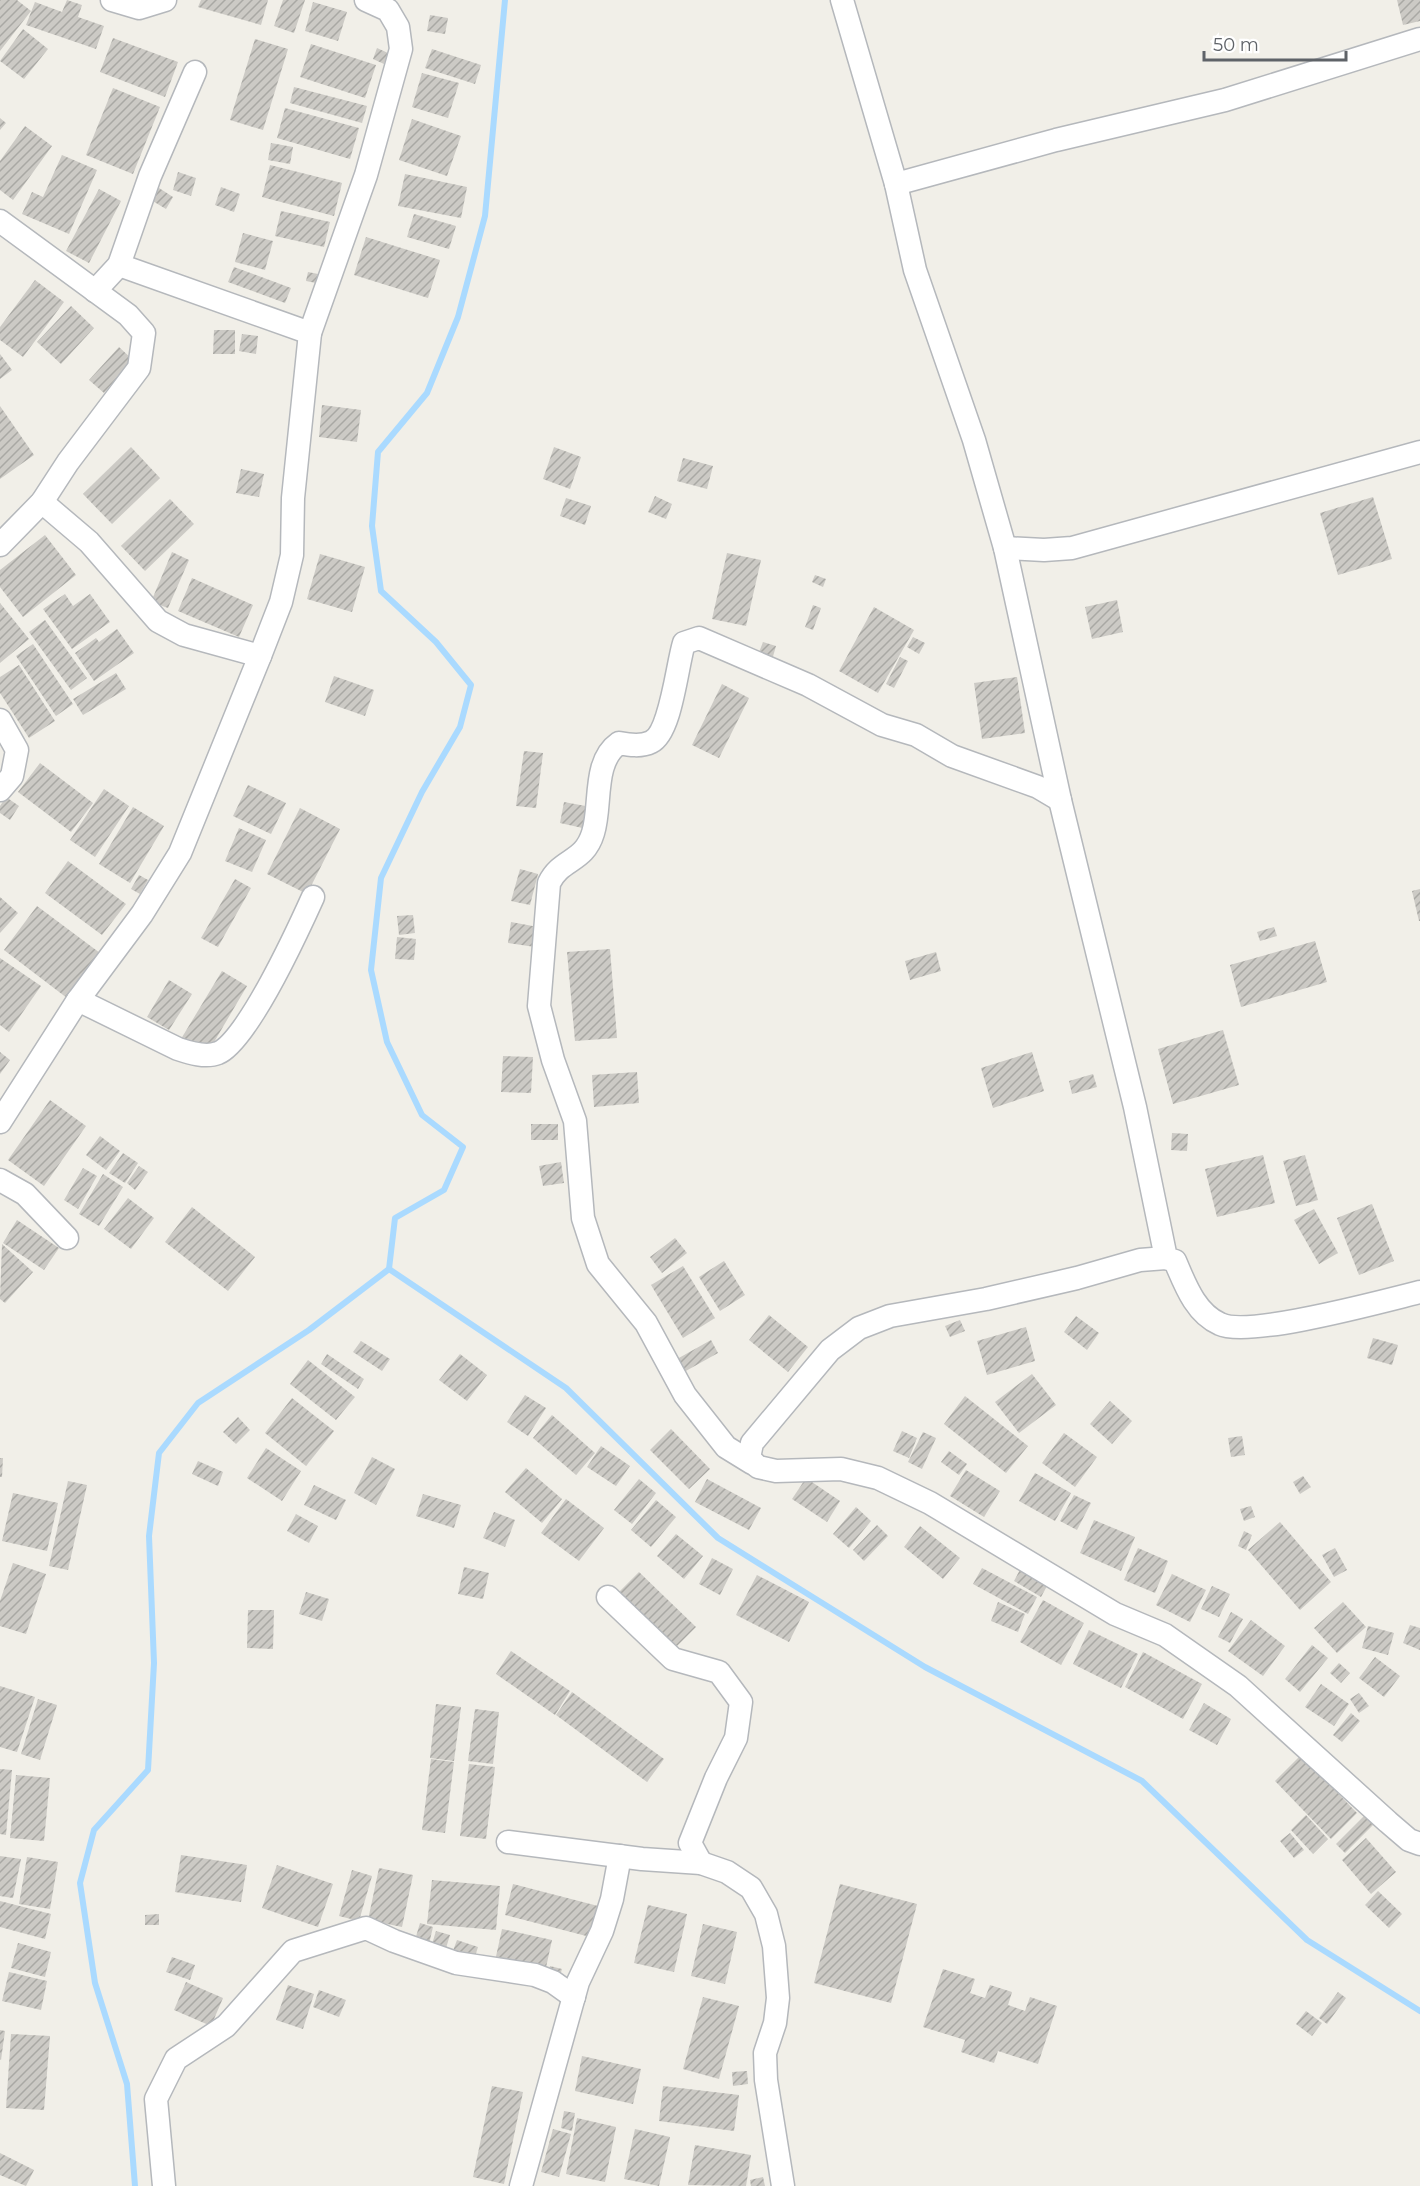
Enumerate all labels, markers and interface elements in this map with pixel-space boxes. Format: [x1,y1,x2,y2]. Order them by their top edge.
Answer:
scale bar [1204,24,1346,62]
text: 50 m [1213,34,1259,56]

